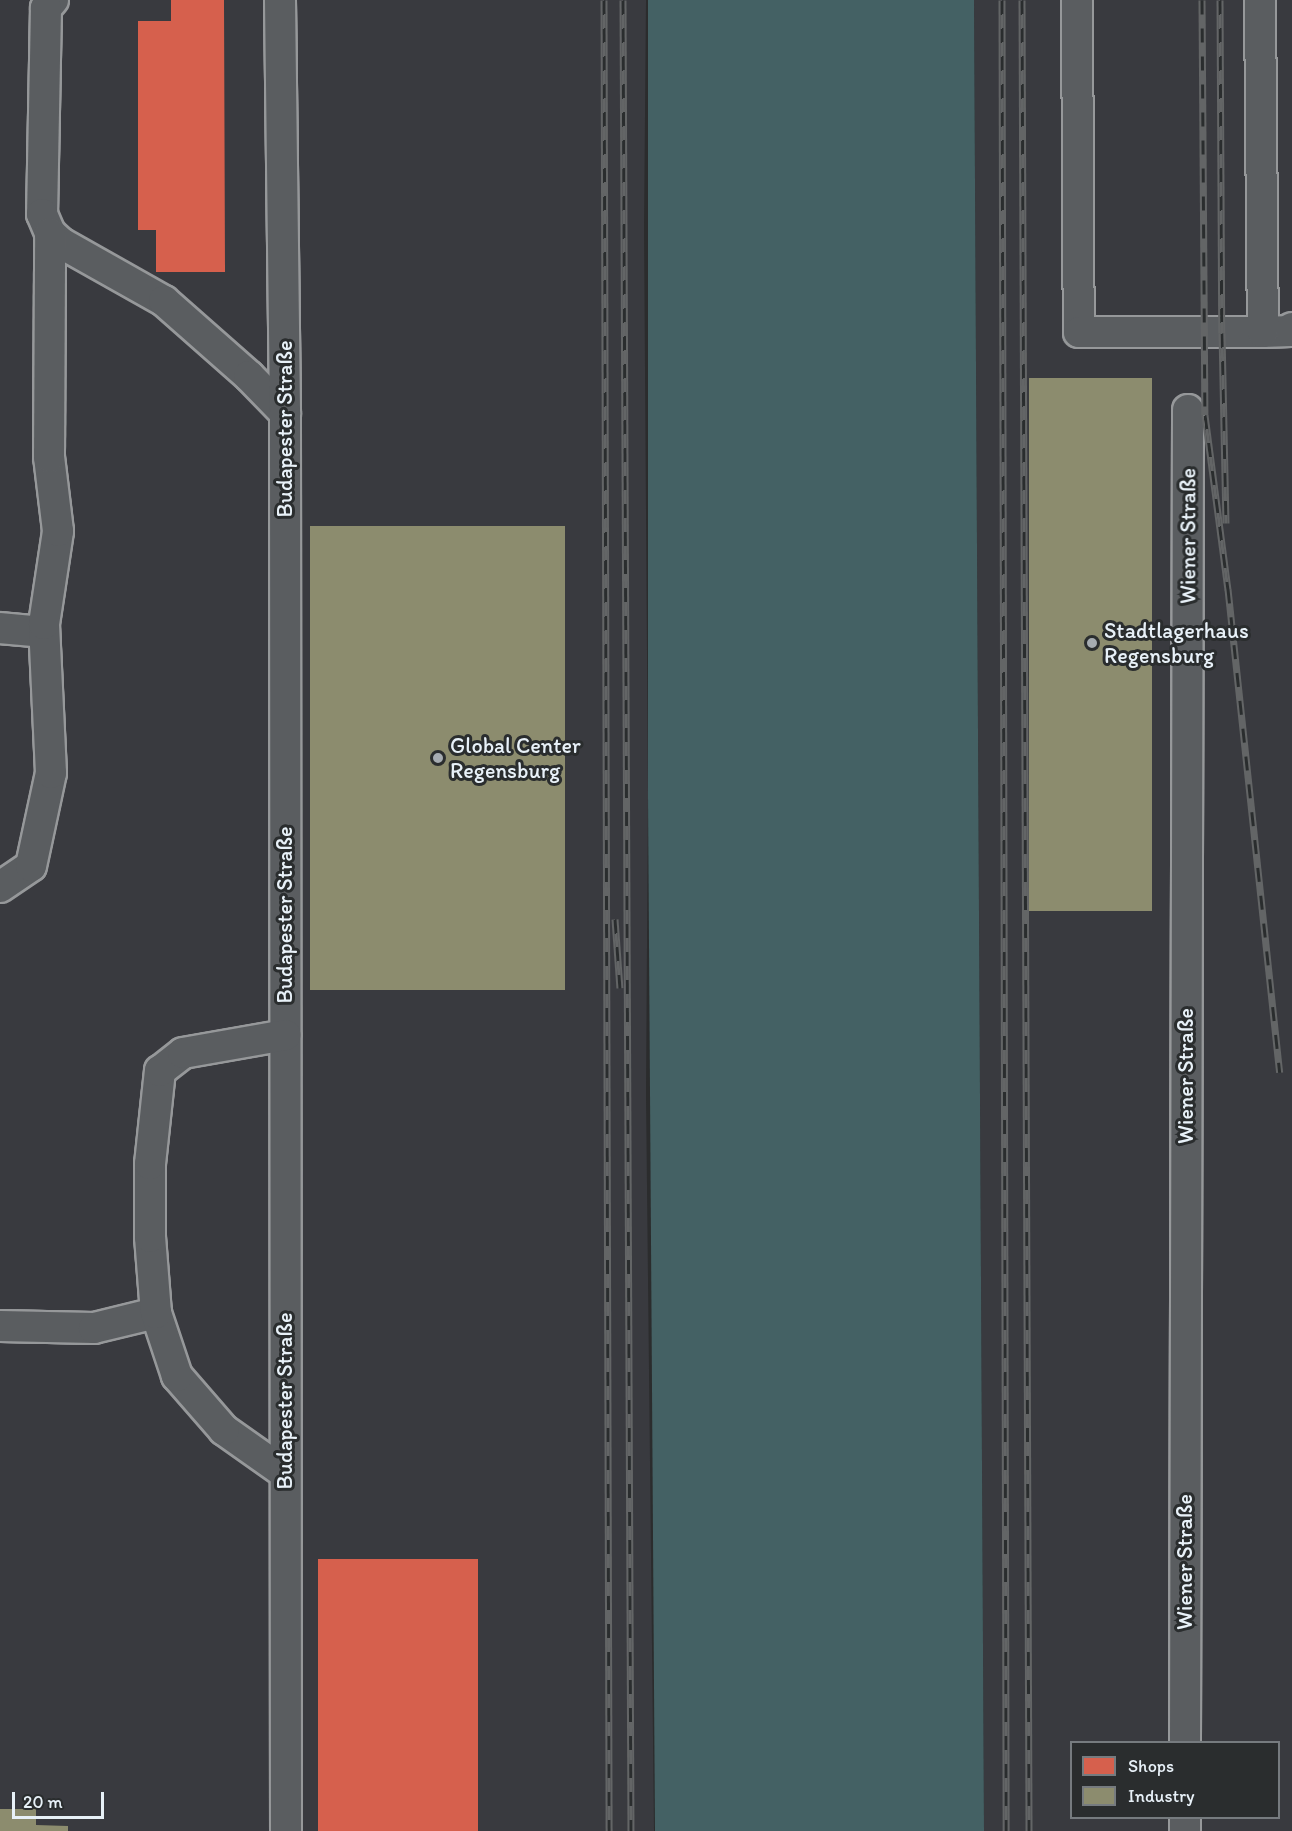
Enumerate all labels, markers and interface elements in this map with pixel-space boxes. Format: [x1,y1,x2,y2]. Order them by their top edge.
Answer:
street label: Budapester Straße [272,340,298,518]
street label: Wiener Straße [1175,468,1201,604]
place label: Stadtlagerhaus Regensburg [1104,617,1249,668]
marker: Stadtlagerhaus Regensburg [1085,636,1099,650]
place label: Global Center Regensburg [450,732,581,784]
marker: Global Center Regensburg [431,751,445,765]
street label: Budapester Straße [272,826,298,1004]
street label: Wiener Straße [1173,1008,1199,1144]
street label: Budapester Straße [272,1312,298,1490]
street label: Wiener Straße [1172,1494,1198,1630]
legend [1070,1741,1280,1819]
text: Shops [1128,1755,1174,1777]
scale bar [15,1780,106,1818]
text: Industry [1128,1785,1195,1807]
text: 20 m [23,1791,63,1813]

